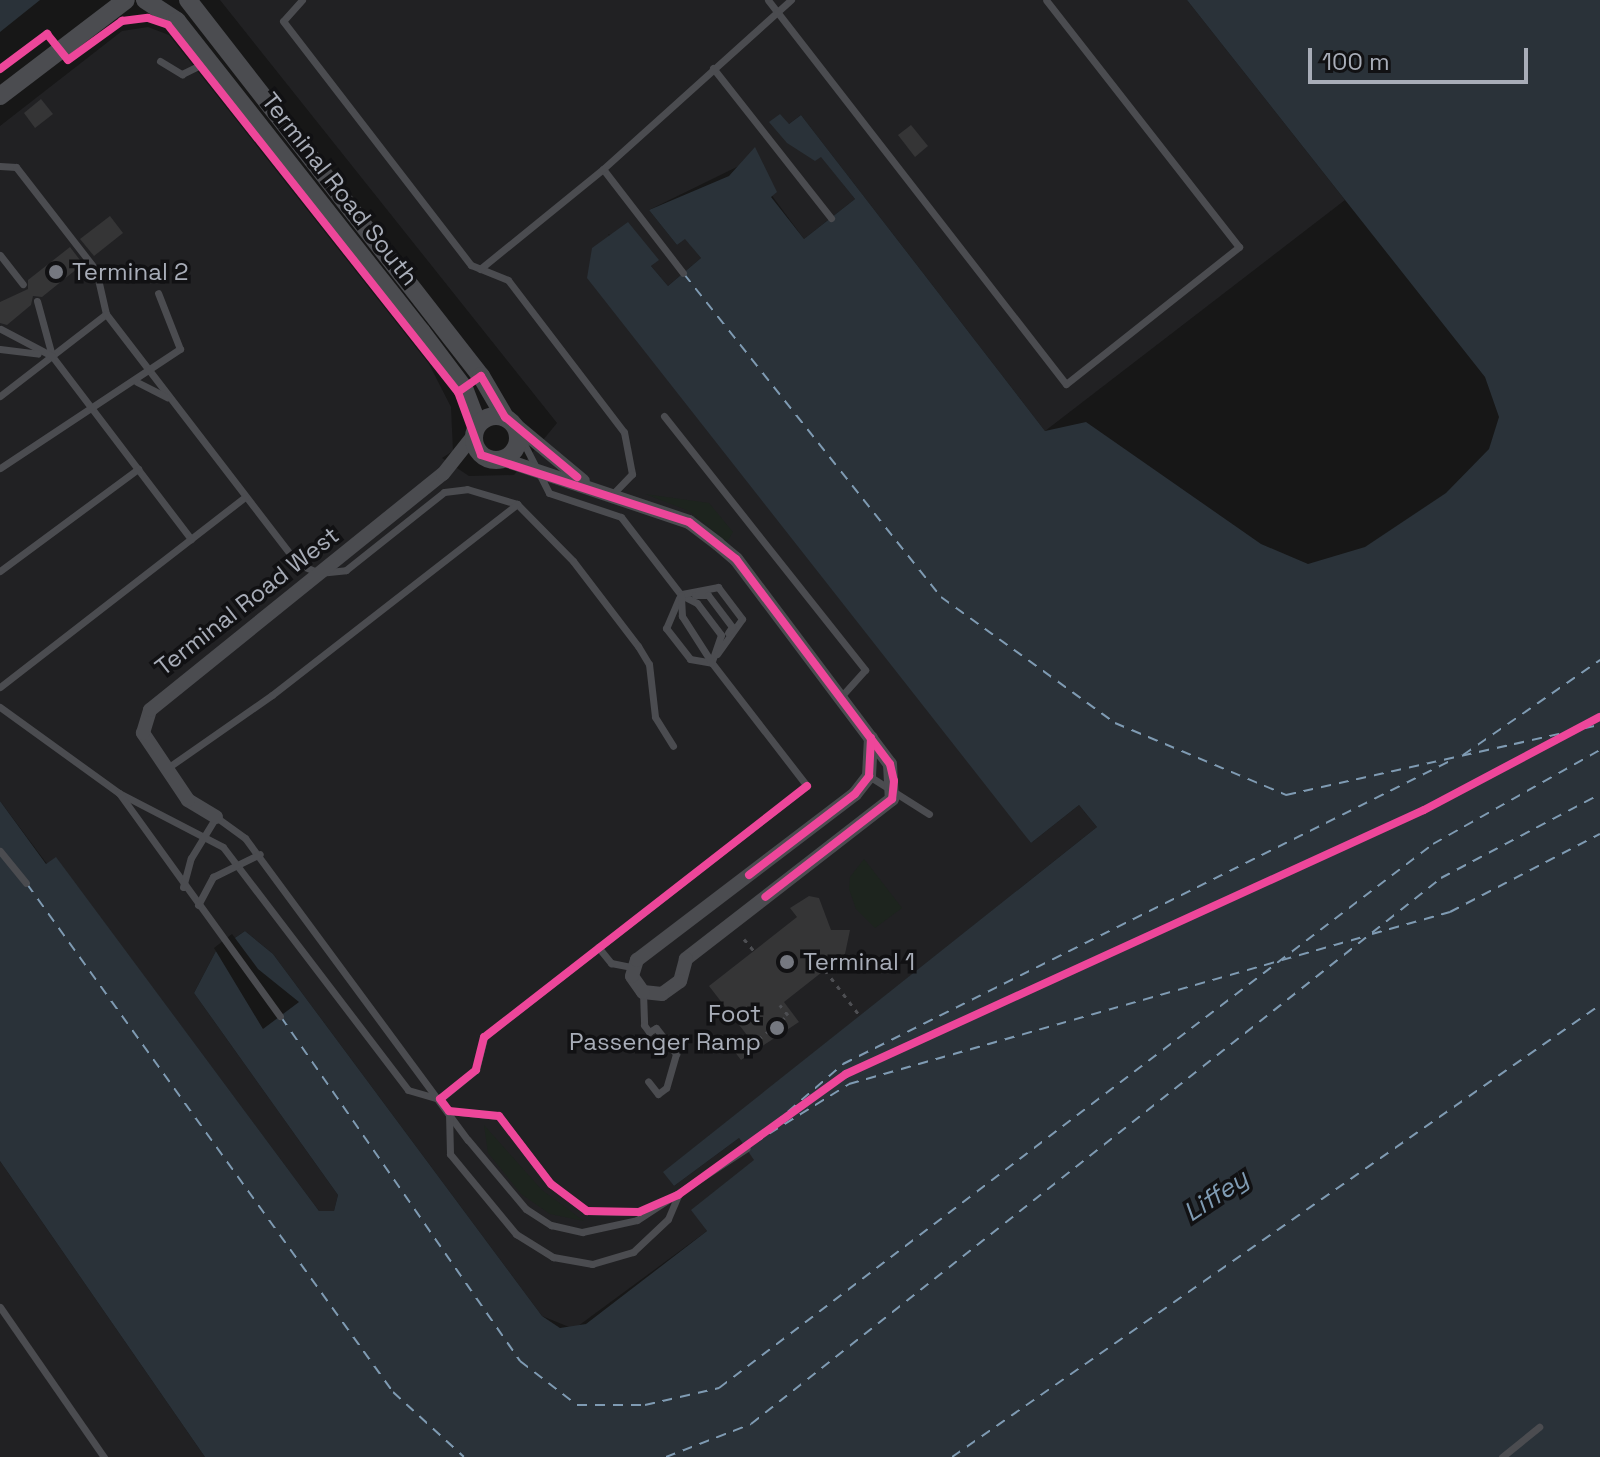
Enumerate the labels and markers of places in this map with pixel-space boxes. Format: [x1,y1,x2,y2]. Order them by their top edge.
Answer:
place label: Terminal 2 [72,258,189,286]
marker: Terminal 2 [47,263,65,281]
place label: Terminal 1 [803,948,915,976]
marker: Terminal 1 [778,953,796,971]
place label: Foot Passenger Ramp [569,1000,761,1056]
marker: Foot Passenger Ramp [768,1019,786,1037]

